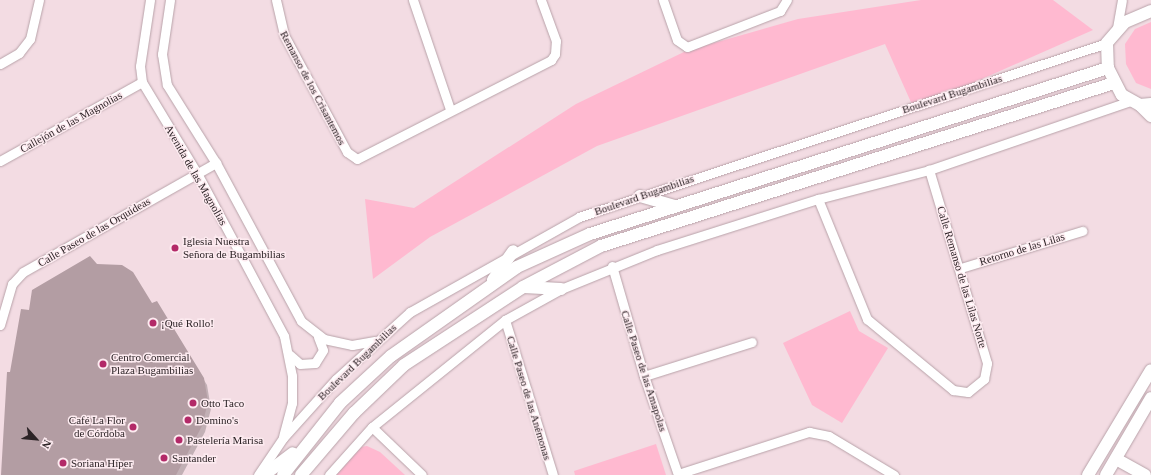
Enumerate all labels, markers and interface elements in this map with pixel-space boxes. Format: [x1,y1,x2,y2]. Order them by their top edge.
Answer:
street label: Remanso de los Crisantemos [277,29,349,147]
street label: Boulevard Bugambilias [900,72,1004,116]
street label: Callejón de las Magnolias [18,88,124,156]
street label: Avenida de las Magnolias [162,122,230,228]
street label: Boulevard Bugambilias [593,172,695,218]
street label: Calle Paseo de las Orquideas [35,194,153,270]
street label: Calle Remanso de las Lilas Norte [934,205,990,349]
street label: Retorno de las Lilas [978,230,1066,268]
place label: Iglesia Nuestra Señora de Bugambilias [183,235,285,261]
marker: Iglesia Nuestra Señora de Bugambilias [170,243,180,253]
street label: Calle Paseo de las Amapolas [618,309,670,433]
place label: ¡Qué Rollo! [161,316,214,330]
marker: ¡Qué Rollo! [148,318,158,328]
street label: Boulevard Bugambilias [315,321,399,403]
street label: Calle Paseo de las Anémonas [504,334,554,462]
place label: Centro Comercial Plaza Bugambilias [111,351,193,377]
marker: Centro Comercial Plaza Bugambilias [98,359,108,369]
place label: Otto Taco [201,396,245,410]
marker: Otto Taco [188,398,198,408]
place label: Domino's [196,413,238,427]
place label: Café La Flor de Córdoba [69,414,125,440]
marker: Domino's [183,415,193,425]
north arrow [16,419,56,459]
marker: Café La Flor de Córdoba [128,422,138,432]
place label: Pastelería Marisa [187,433,263,447]
marker: Pastelería Marisa [174,435,184,445]
text: N [40,438,54,451]
place label: Santander [172,451,216,465]
marker: Santander [159,453,169,463]
place label: Soriana Híper [71,456,132,470]
marker: Soriana Híper [58,458,68,468]

